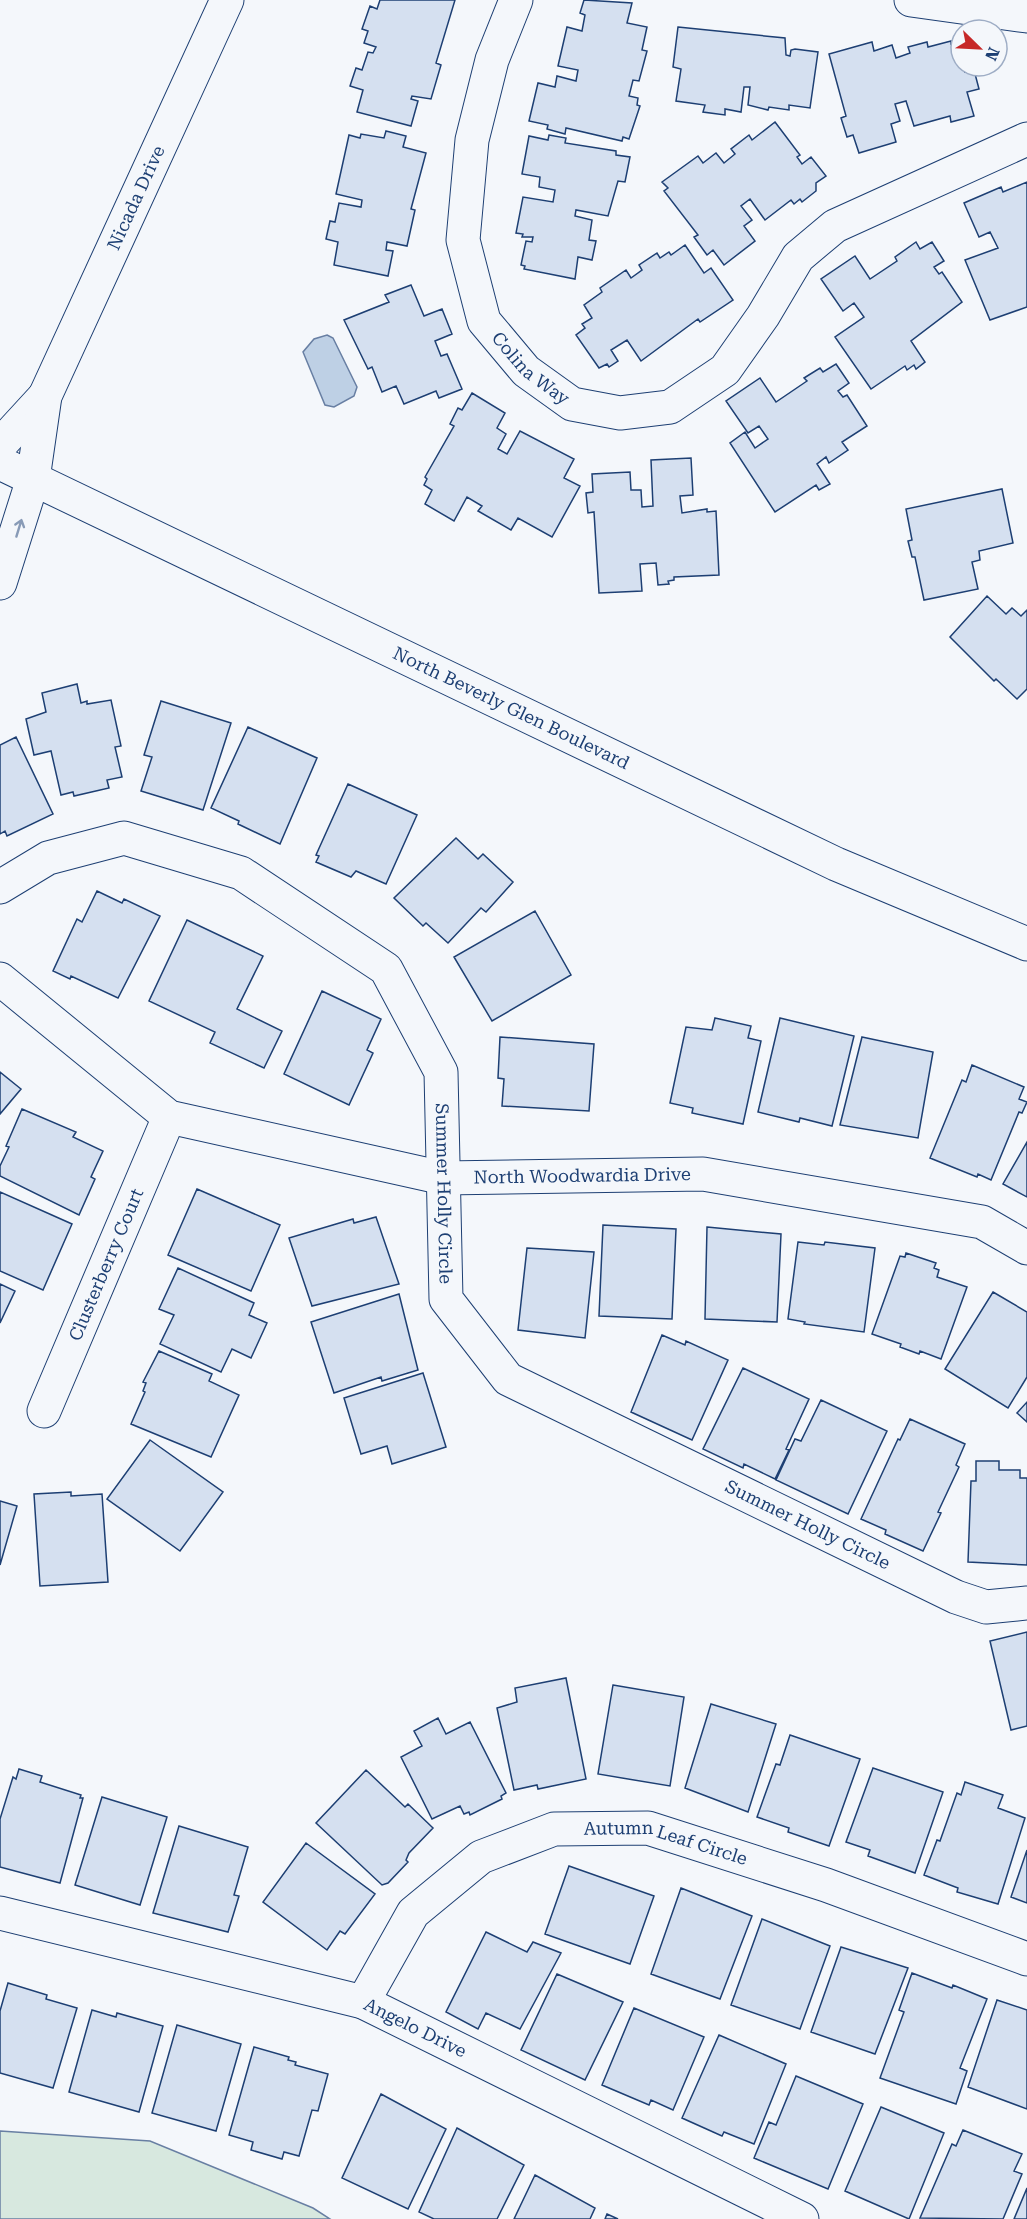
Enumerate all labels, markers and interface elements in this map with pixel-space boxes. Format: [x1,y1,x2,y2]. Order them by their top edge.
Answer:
north arrow [949,18,1009,78]
text: N [981,44,1003,63]
street label: Nicada Drive [103,142,169,253]
street label: Colina Way [488,327,574,409]
one-way arrow [14,519,25,538]
street label: North Beverly Glen Boulevard [390,642,633,774]
street label: Summer Holly Circle [432,1103,457,1284]
street label: North Woodwardia Drive [473,1163,691,1188]
street label: Clusterberry Court [64,1185,148,1344]
street label: Summer Holly Circle [722,1475,894,1573]
street label: Autumn Leaf Circle [583,1817,750,1869]
street label: Angelo Drive [361,1993,470,2062]

